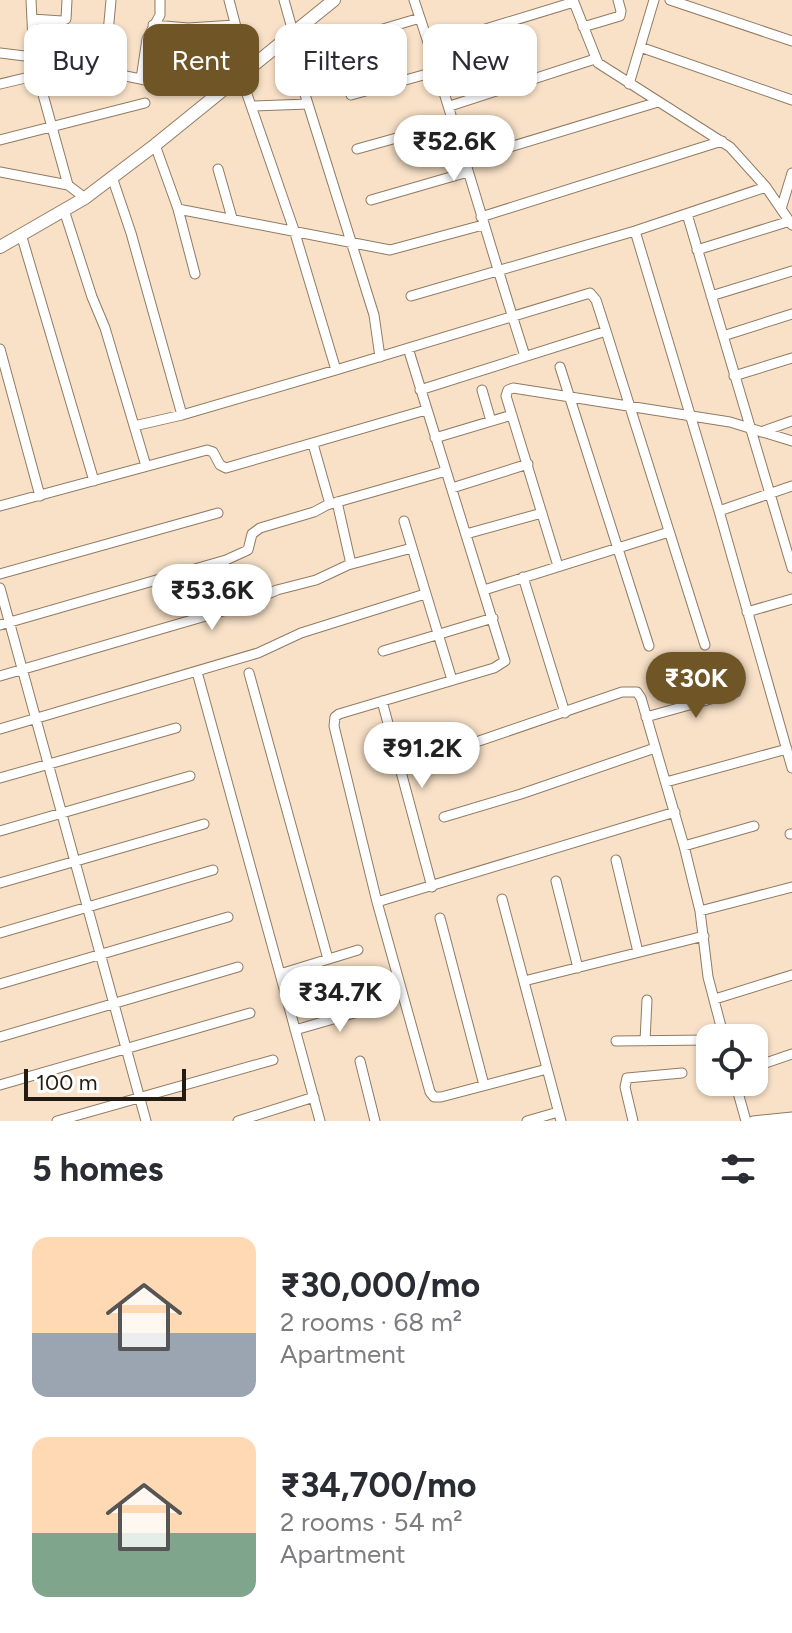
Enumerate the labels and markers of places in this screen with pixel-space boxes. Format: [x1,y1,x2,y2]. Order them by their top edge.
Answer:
pin: ₹52.6K [389,115,519,183]
pin: ₹53.6K [147,564,277,632]
pin: ₹30K [649,652,743,720]
pin: ₹91.2K [357,722,487,790]
pin: ₹34.7K [275,966,405,1034]

